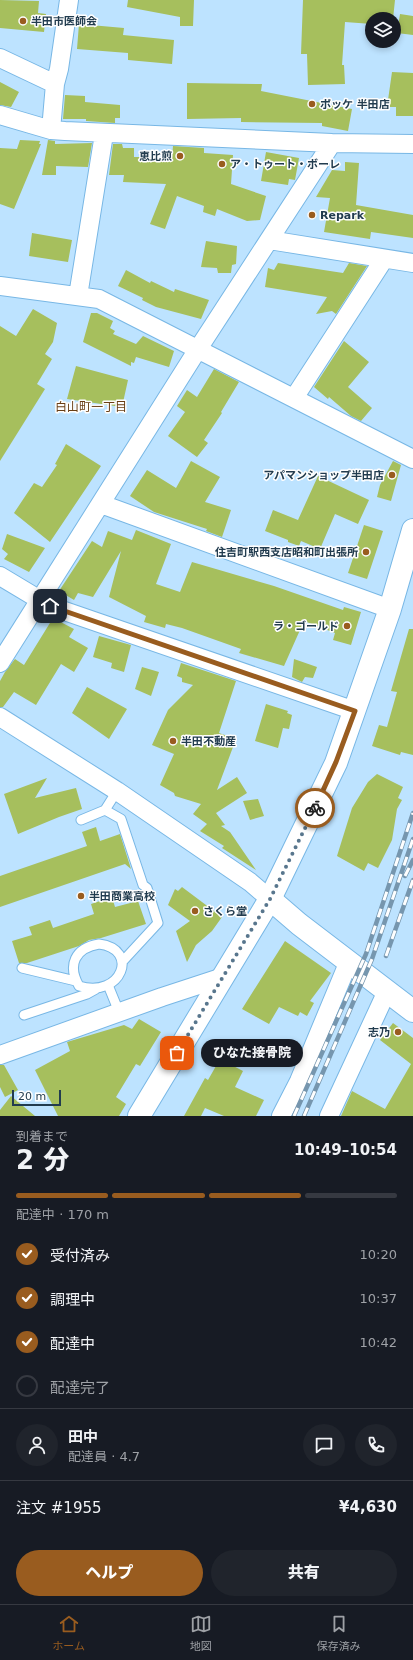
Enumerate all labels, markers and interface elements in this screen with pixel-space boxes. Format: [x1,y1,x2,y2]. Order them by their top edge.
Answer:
map controls [365,12,401,48]
button: layers [365,12,401,48]
place label: 半田市医師会 [31,15,97,28]
marker: 半田市医師会 [18,16,28,26]
place label: ポッケ 半田店 [320,98,390,111]
marker: ポッケ 半田店 [307,99,317,109]
place label: 恵比煎 [139,150,172,163]
marker: 恵比煎 [175,151,185,161]
place label: ア・トゥート・ボーレ [230,158,340,171]
marker: ア・トゥート・ボーレ [217,159,227,169]
place label: Repark [320,209,365,222]
marker: Repark [307,210,317,220]
district label: 白山町一丁目 [55,400,127,414]
place label: アパマンショップ半田店 [263,469,384,482]
marker: アパマンショップ半田店 [387,470,397,480]
place label: 住吉町駅西支店昭和町出張所 [215,546,358,559]
marker: 住吉町駅西支店昭和町出張所 [361,547,371,557]
pin [33,589,67,623]
icon: home [39,595,61,617]
place label: ラ・ゴールド [273,620,339,633]
marker: ラ・ゴールド [342,621,352,631]
place label: 半田不動産 [181,735,236,748]
marker: 半田不動産 [168,736,178,746]
courier [295,788,335,828]
icon: bike [304,797,326,819]
place label: 半田商業高校 [89,890,155,903]
marker: 半田商業高校 [76,891,86,901]
place label: さくら堂 [203,905,247,918]
marker: さくら堂 [190,906,200,916]
place label: 志乃 [368,1026,390,1039]
marker: 志乃 [393,1027,403,1037]
pin [160,1036,194,1070]
callout: ひなた接骨院 [201,1039,303,1067]
icon: bag [166,1042,188,1064]
text: ひなた接骨院 [213,1045,291,1060]
scale bar [12,1088,61,1107]
text: 20 m [18,1090,46,1103]
text: 到着まで [16,1129,68,1144]
text: 10:49–10:54 [294,1141,397,1159]
text: 2 分 [16,1145,69,1175]
text: 配達中 · 170 m [16,1207,109,1222]
icon: check [16,1243,38,1265]
text: 受付済み [50,1247,110,1265]
text: 10:20 [360,1247,397,1262]
icon: check [16,1287,38,1309]
text: 調理中 [50,1291,95,1309]
text: 10:37 [360,1291,397,1306]
icon: check [16,1331,38,1353]
text: 配達中 [50,1335,95,1353]
text: 10:42 [360,1335,397,1350]
text: 配達完了 [50,1379,110,1397]
button: person [16,1424,58,1466]
button: chat [303,1424,345,1466]
button: phone [355,1424,397,1466]
text: 田中 [68,1428,98,1446]
text: 配達員 · 4.7 [68,1449,140,1464]
text: ¥4,630 [339,1498,397,1516]
text: 注文 #1955 [16,1499,102,1517]
button: ヘルプ [16,1550,203,1596]
button: 共有 [211,1550,397,1596]
tab: ホーム [52,1613,85,1653]
tab: 地図 [190,1613,212,1653]
tab: 保存済み [317,1613,361,1653]

